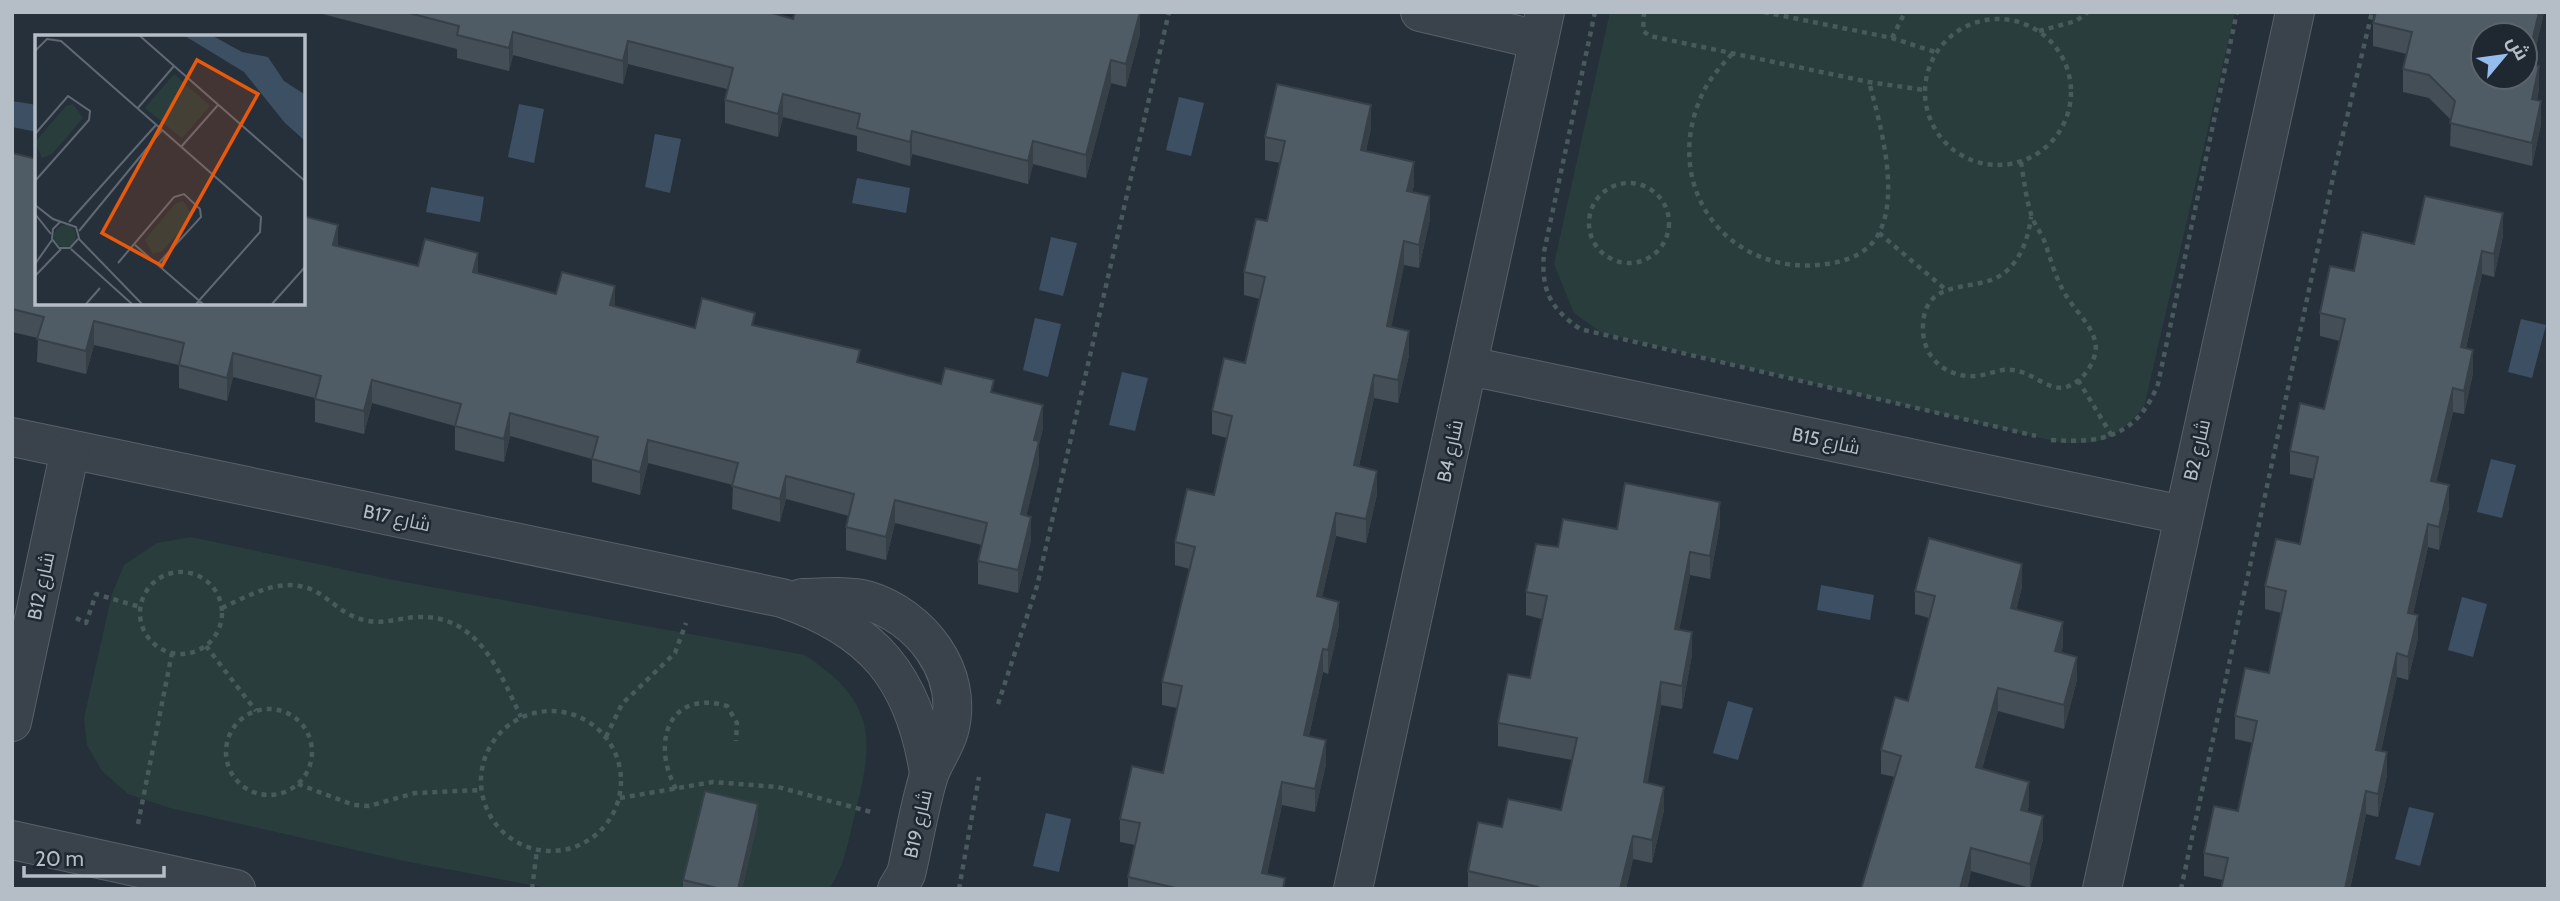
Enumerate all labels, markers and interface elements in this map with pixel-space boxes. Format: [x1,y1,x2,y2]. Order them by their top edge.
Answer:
north arrow [2469,21,2539,91]
text: ش [2502,32,2534,64]
inset map [35,35,304,304]
street label: B2 شارع [2179,417,2217,483]
street label: B4 شارع [1432,418,1470,485]
street label: B15 شارع [1789,423,1862,461]
street label: B17 شارع [361,500,433,538]
street label: B12 شارع [23,550,61,622]
street label: B19 شارع [899,788,939,861]
scale bar [24,834,164,878]
text: 20 m [35,846,84,871]

